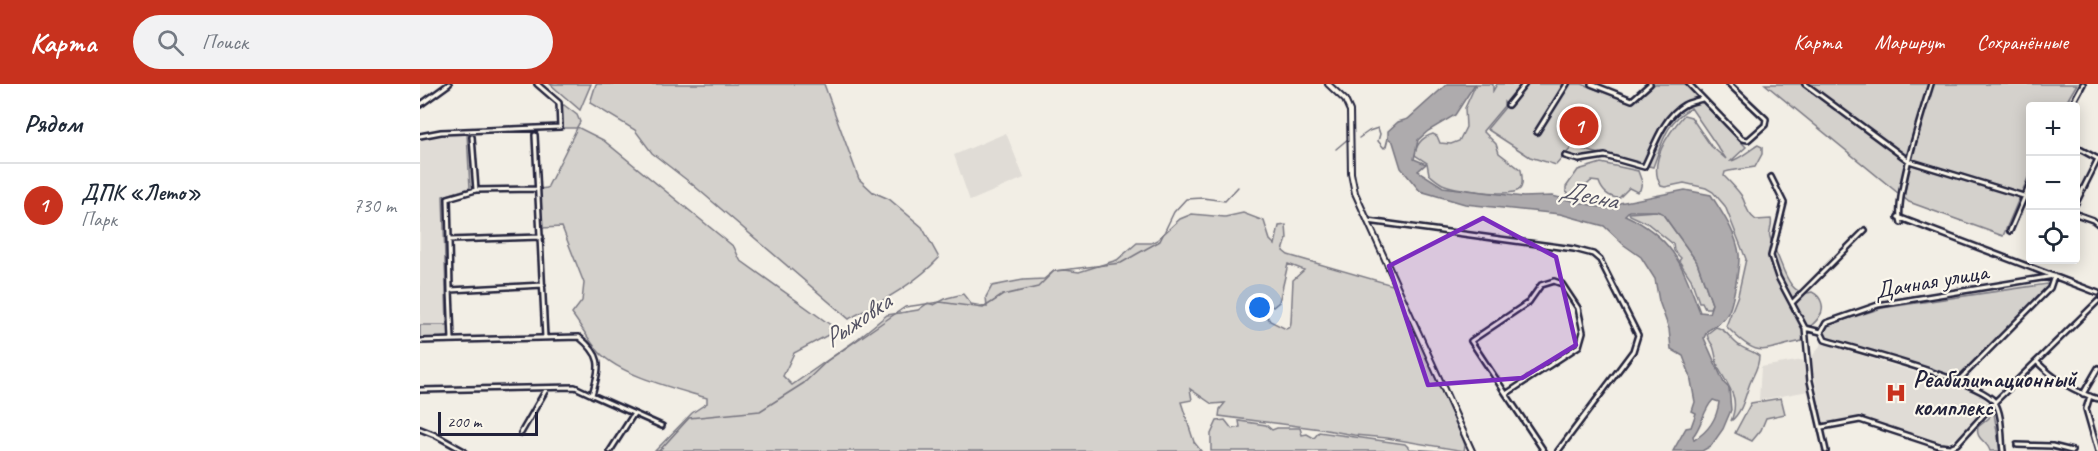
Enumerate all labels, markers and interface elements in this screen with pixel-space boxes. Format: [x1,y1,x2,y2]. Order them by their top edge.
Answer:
search box [133,15,553,69]
text: Карта [30,25,97,60]
icon: search [154,26,187,59]
text: Поиск [202,28,248,56]
text: Карта [1793,29,1842,55]
text: Маршрут [1875,29,1944,55]
text: Сохранённые [1977,29,2068,55]
map controls [2026,102,2080,264]
button: + [2026,102,2080,156]
pin: 1 [1560,104,1598,148]
text: Рядом [24,107,82,140]
button: − [2026,156,2080,210]
water label: Десна [1557,173,1623,218]
text: ДПК «Лето» [81,179,201,207]
text: 1 [39,193,48,218]
text: 730 m [353,193,396,218]
text: Парк [81,207,117,232]
button: locate [2026,210,2080,264]
street label: Дачная улица [1872,256,1992,306]
water label: Рыжовка [817,284,899,355]
your location [1245,293,1274,322]
place label: Реабилитационный комплекс [1913,364,2078,422]
hospital icon: Реабилитационный комплекс [1884,381,1908,405]
scale bar [438,409,538,436]
text: 200 m [447,412,481,432]

